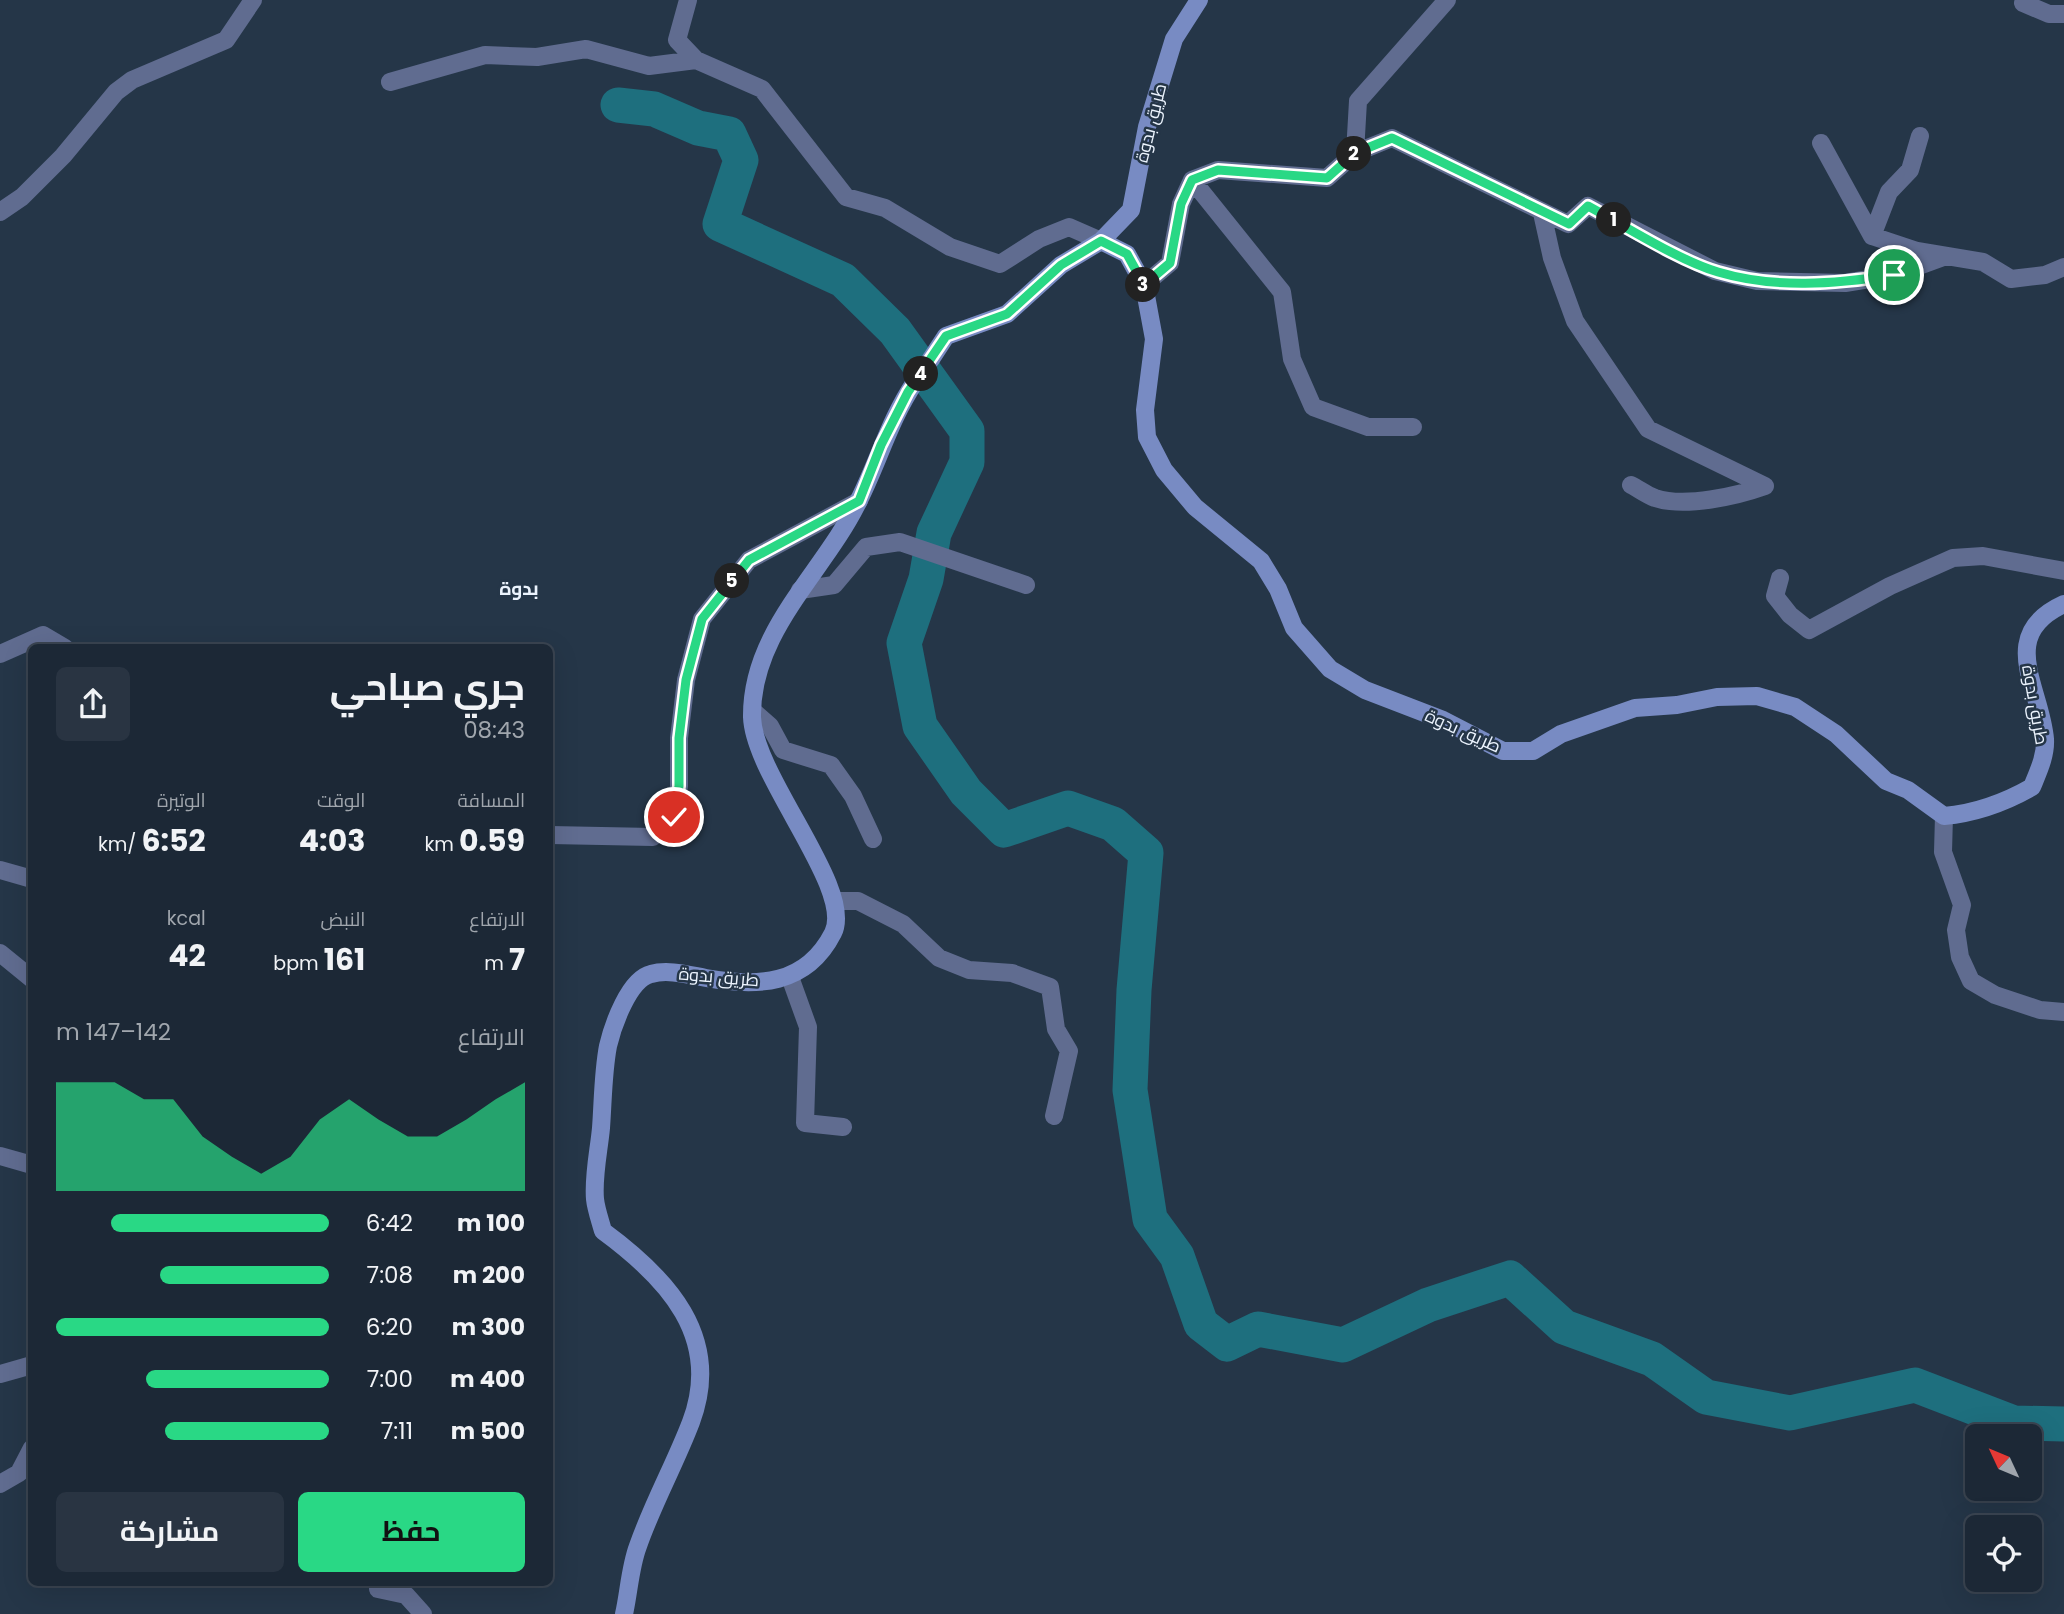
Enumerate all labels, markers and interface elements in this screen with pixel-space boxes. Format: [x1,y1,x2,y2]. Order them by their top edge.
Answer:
street label: طريق بدوة [1129,81,1172,165]
pin: 2 [1336,136,1372,172]
text: 2 [1348,140,1359,167]
pin: 1 [1596,202,1632,238]
text: 1 [1610,206,1617,233]
pin [1864,245,1924,305]
icon: arrive [1875,256,1913,294]
pin: 3 [1126,268,1160,302]
text: 3 [1137,271,1148,298]
pin: 4 [904,356,939,392]
text: 4 [914,360,927,387]
pin: 5 [714,564,750,598]
text: 5 [725,567,738,594]
district label: بدوة [499,575,539,602]
text: جري صباحي [330,660,525,713]
street label: طريق بدوة [2016,663,2055,747]
button: share [56,667,130,741]
street label: طريق بدوة [1421,703,1505,758]
text: 08:43 [463,714,525,746]
text: الوتيرة [157,787,206,814]
text: الوقت [317,787,365,814]
text: المسافة [457,787,525,814]
pin [644,787,704,847]
icon: check [655,798,693,836]
text: 6:52 [141,819,206,862]
text: 4:03 [299,819,365,862]
text: 0.59 [459,819,525,862]
text: /km [98,831,141,858]
text: km [425,831,459,858]
text: kcal [167,905,206,932]
text: النبض [321,906,365,933]
text: الارتفاع [469,906,525,933]
text: 42 [168,934,206,977]
text: 161 [324,938,365,981]
text: 7 [509,938,525,981]
text: bpm [273,950,324,977]
text: m [484,950,509,977]
street label: طريق بدوة [678,961,760,992]
text: 142–147 m [56,1016,171,1048]
text: الارتفاع [458,1021,525,1053]
text: 6:42 [366,1207,413,1239]
text: 100 m [457,1207,525,1239]
text: 7:08 [367,1259,413,1291]
text: 200 m [453,1259,525,1291]
text: 6:20 [366,1311,413,1343]
text: 300 m [452,1311,525,1343]
text: 7:00 [367,1363,413,1395]
text: 400 m [450,1363,525,1395]
text: 7:11 [381,1415,413,1447]
text: 500 m [451,1415,525,1447]
north arrow [1965,1424,2042,1502]
map controls [1965,1424,2042,1592]
button: مشاركة [56,1492,284,1572]
button: حفظ [298,1492,525,1572]
button: locate [1965,1515,2042,1592]

